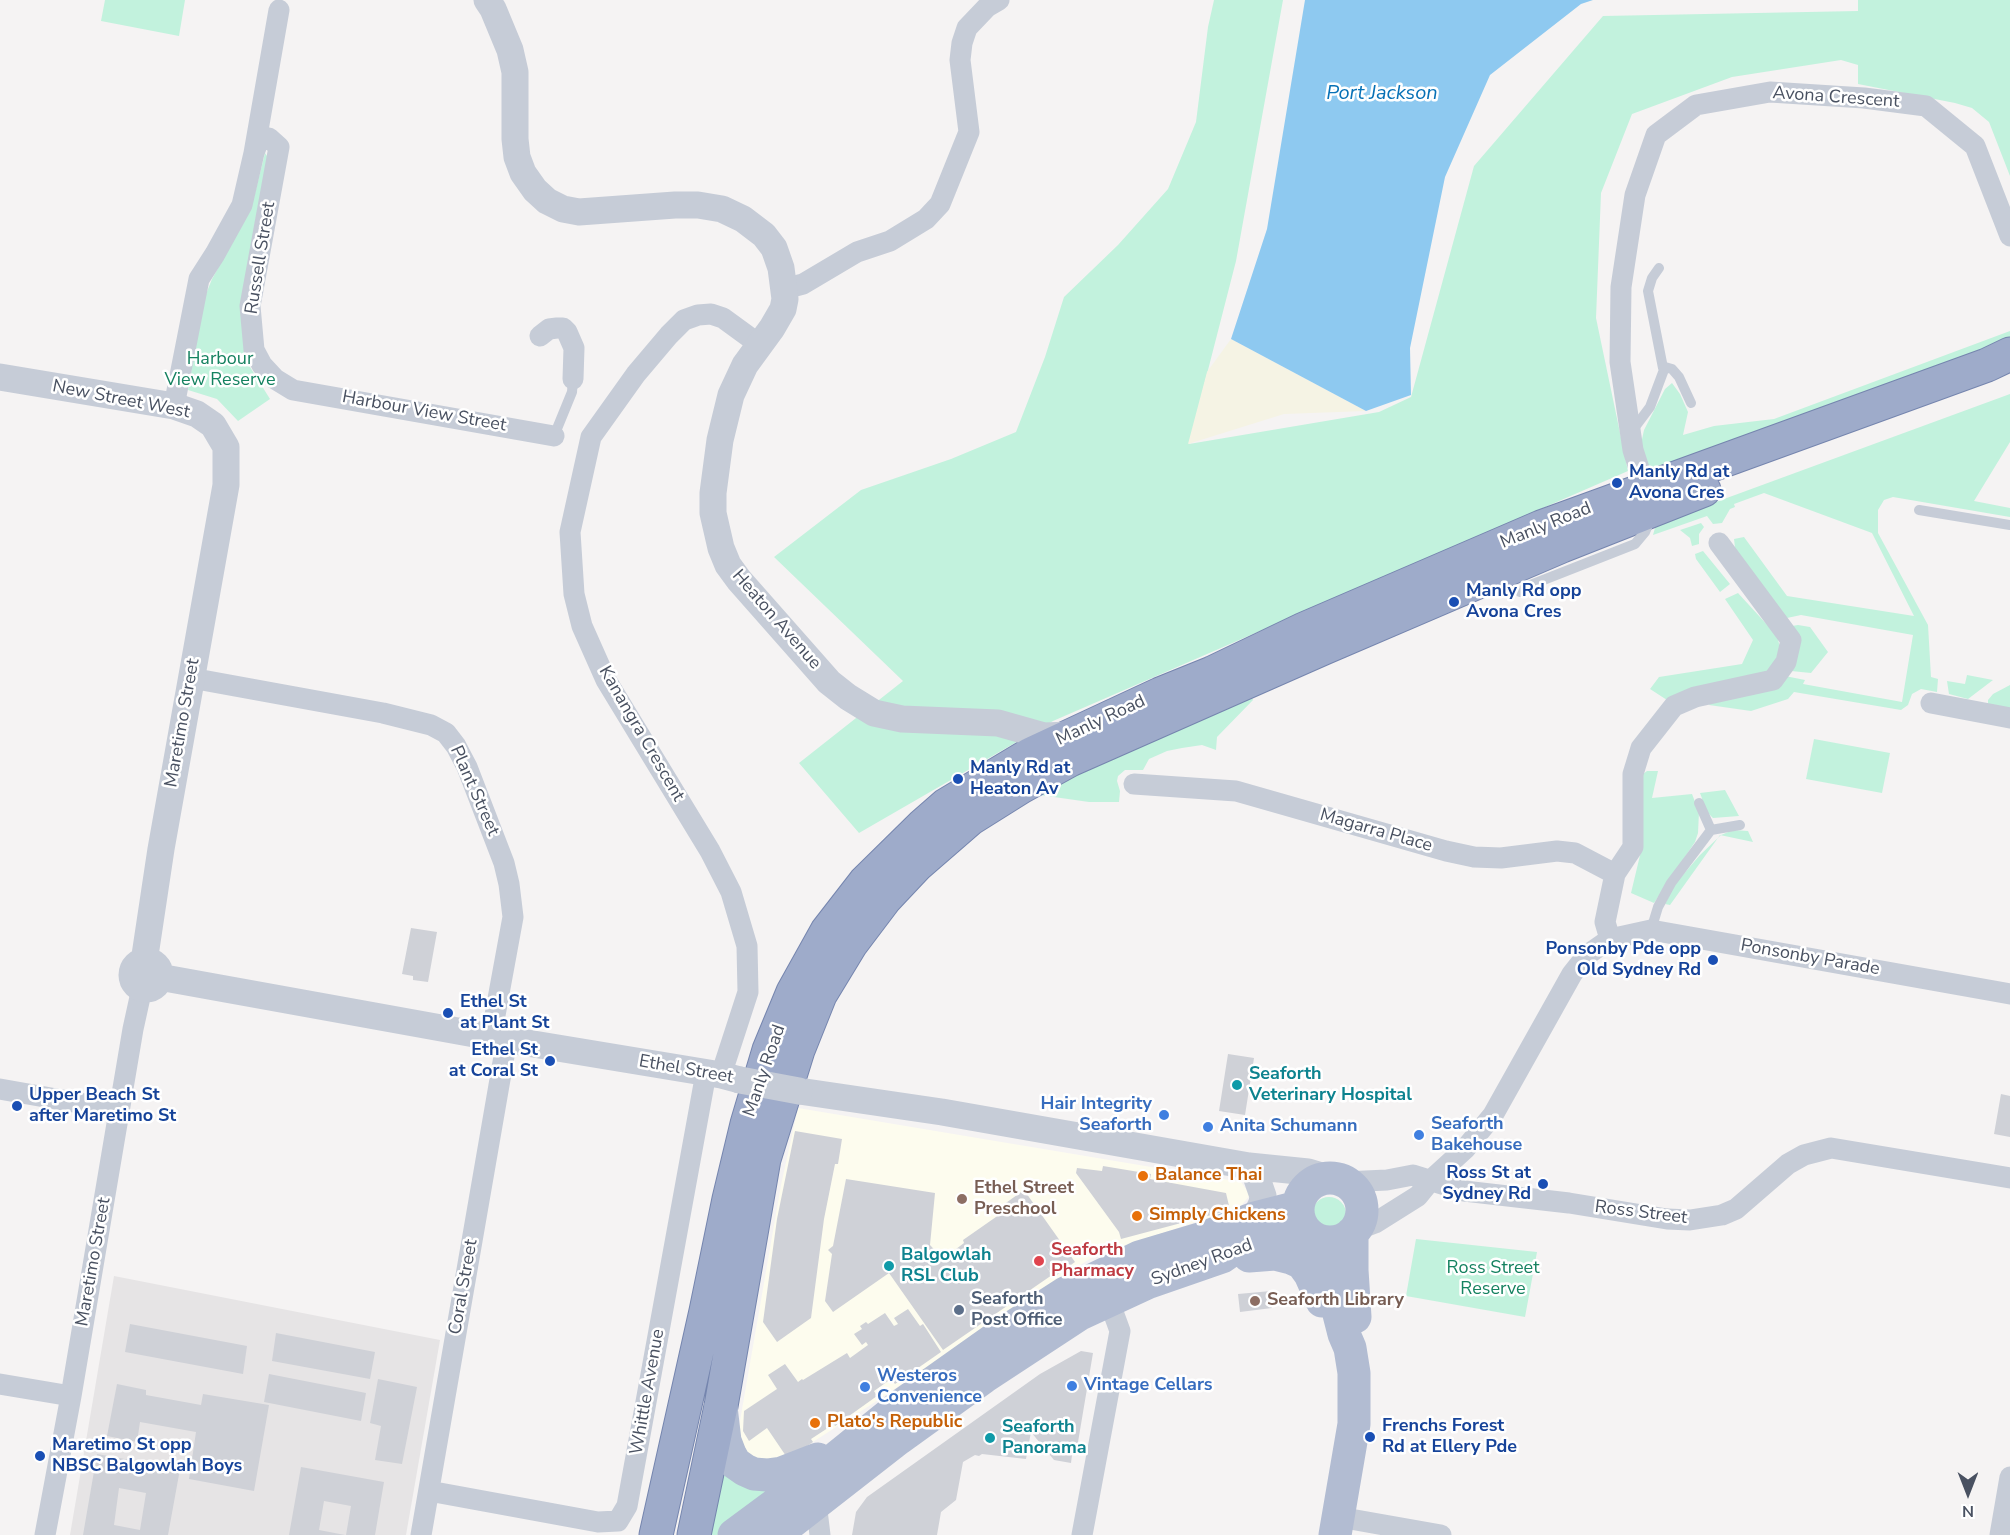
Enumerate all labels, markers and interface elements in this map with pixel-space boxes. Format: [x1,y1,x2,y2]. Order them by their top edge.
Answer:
water label: Port Jackson [1326,82,1438,106]
street label: Avona Crescent [1772,83,1900,113]
street label: Russell Street [241,200,281,316]
park label: Harbour View Reserve [164,349,276,392]
street label: New Street West [50,376,192,424]
street label: Harbour View Street [340,387,508,437]
place label: Manly Rd at Avona Cres [1629,462,1729,504]
marker: Manly Rd at Avona Cres [1610,476,1624,490]
street label: Manly Road [1497,498,1595,554]
street label: Heaton Avenue [727,566,825,674]
place label: Manly Rd opp Avona Cres [1466,581,1582,624]
marker: Manly Rd opp Avona Cres [1447,595,1461,609]
street label: Maretimo Street [161,657,205,789]
street label: Kanangra Crescent [593,662,689,806]
street label: Manly Road [1053,691,1149,751]
street label: Plant Street [445,743,503,839]
place label: Manly Rd at Heaton Av [970,758,1070,800]
marker: Manly Rd at Heaton Av [951,772,965,786]
street label: Magarra Place [1317,805,1435,857]
street label: Ponsonby Parade [1739,935,1881,981]
place label: Ponsonby Pde opp Old Sydney Rd [1546,939,1701,982]
marker: Ponsonby Pde opp Old Sydney Rd [1706,953,1720,967]
place label: Ethel St at Plant St [460,992,549,1034]
marker: Ethel St at Plant St [441,1006,455,1020]
street label: Manly Road [739,1022,791,1120]
place label: Ethel St at Coral St [449,1040,538,1082]
street label: Ethel Street [637,1051,735,1089]
marker: Ethel St at Coral St [543,1054,557,1068]
place label: Seaforth Veterinary Hospital [1249,1064,1412,1106]
marker: Seaforth Veterinary Hospital [1230,1078,1244,1092]
place label: Upper Beach St after Maretimo St [29,1085,176,1128]
place label: Hair Integrity Seaforth [1041,1094,1152,1136]
marker: Upper Beach St after Maretimo St [10,1099,24,1113]
marker: Hair Integrity Seaforth [1157,1108,1171,1122]
place label: Seaforth Bakehouse [1431,1114,1522,1156]
place label: Anita Schumann [1220,1116,1358,1138]
marker: Anita Schumann [1201,1120,1215,1134]
marker: Seaforth Bakehouse [1412,1128,1426,1142]
place label: Ross St at Sydney Rd [1442,1163,1531,1206]
place label: Balance Thai [1155,1165,1262,1187]
marker: Balance Thai [1136,1169,1150,1183]
marker: Ross St at Sydney Rd [1536,1177,1550,1191]
place label: Ethel Street Preschool [974,1178,1074,1220]
marker: Ethel Street Preschool [955,1192,969,1206]
street label: Maretimo Street [72,1196,116,1328]
street label: Ross Street [1594,1197,1688,1229]
place label: Simply Chickens [1149,1205,1286,1227]
marker: Simply Chickens [1130,1209,1144,1223]
street label: Sydney Road [1148,1235,1256,1291]
street label: Coral Street [445,1238,483,1336]
place label: Seaforth Pharmacy [1051,1240,1134,1282]
place label: Balgowlah RSL Club [901,1245,991,1288]
marker: Seaforth Pharmacy [1032,1254,1046,1268]
park label: Ross Street Reserve [1447,1258,1539,1300]
marker: Balgowlah RSL Club [882,1259,896,1273]
place label: Seaforth Post Office [971,1289,1062,1332]
place label: Seaforth Library [1267,1290,1404,1312]
marker: Seaforth Library [1248,1294,1262,1308]
marker: Seaforth Post Office [952,1303,966,1317]
street label: Whittle Avenue [626,1327,670,1457]
place label: Westeros Convenience [877,1366,982,1408]
place label: Vintage Cellars [1084,1375,1213,1397]
marker: Vintage Cellars [1065,1379,1079,1393]
marker: Westeros Convenience [858,1380,872,1394]
place label: Plato's Republic [827,1412,962,1434]
marker: Plato's Republic [808,1416,822,1430]
place label: Frenchs Forest Rd at Ellery Pde [1382,1416,1517,1458]
place label: Seaforth Panorama [1002,1417,1087,1460]
marker: Frenchs Forest Rd at Ellery Pde [1363,1430,1377,1444]
marker: Seaforth Panorama [983,1431,997,1445]
place label: Maretimo St opp NBSC Balgowlah Boys [52,1435,242,1478]
marker: Maretimo St opp NBSC Balgowlah Boys [33,1449,47,1463]
north arrow [1938,1463,1998,1523]
text: N [1962,1500,1974,1522]

